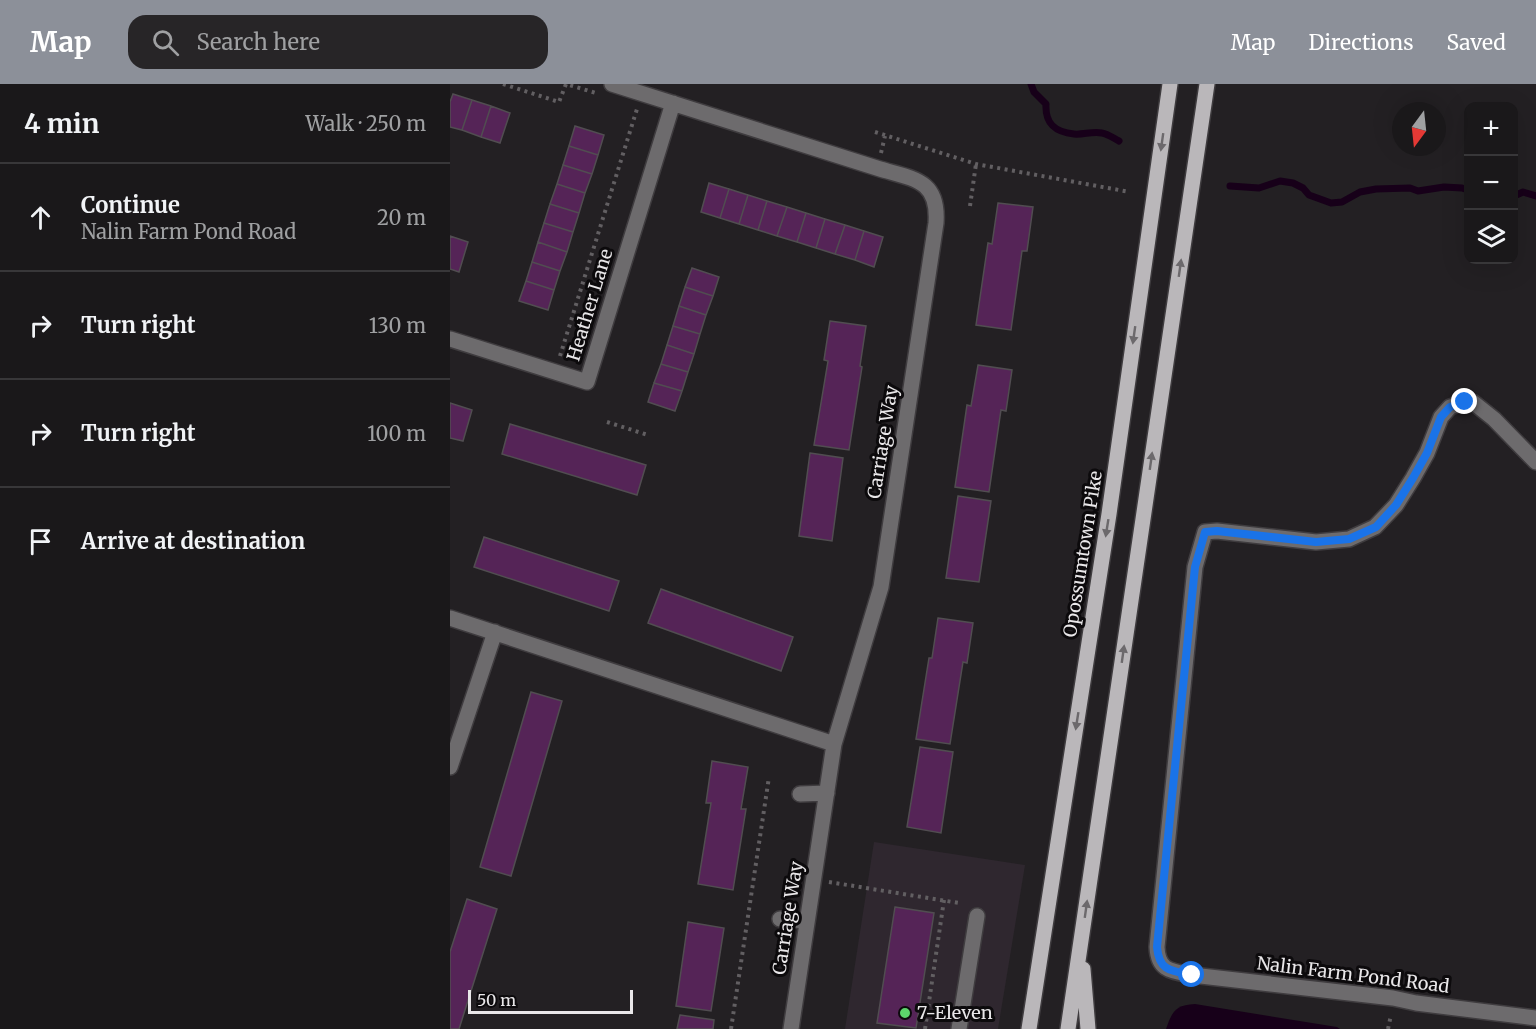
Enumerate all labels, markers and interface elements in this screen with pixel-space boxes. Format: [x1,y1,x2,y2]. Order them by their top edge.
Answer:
search box [128,15,548,69]
text: Map [30,24,92,60]
icon: search [149,26,182,59]
text: Search here [197,28,320,56]
text: Map [1231,29,1275,56]
text: Directions [1308,29,1413,56]
text: Saved [1446,29,1506,56]
north arrow [1392,102,1446,156]
map controls [1464,102,1518,264]
button: + [1464,102,1518,156]
text: 4 min [24,107,99,140]
text: Walk · 250 m [305,111,426,136]
one-way arrow [1157,133,1166,152]
button: − [1464,156,1518,210]
text: Continue [81,191,180,219]
icon: ahead [24,201,57,234]
text: 20 m [377,205,426,230]
button: layers [1464,210,1518,264]
text: Nalin Farm Pond Road [81,219,296,244]
street label: Heather Lane [562,246,618,364]
one-way arrow [1175,258,1184,277]
icon: right [24,309,57,342]
text: Turn right [81,311,195,339]
text: 130 m [369,313,426,338]
one-way arrow [1130,326,1139,345]
street label: Carriage Way [862,383,903,500]
route end [1451,388,1477,414]
icon: right [24,417,57,450]
text: Turn right [81,419,195,447]
text: 100 m [367,421,426,446]
one-way arrow [1147,451,1156,470]
street label: Opossumtown Pike [1058,469,1107,639]
one-way arrow [1102,519,1111,538]
icon: arrive [24,525,57,558]
text: Arrive at destination [81,527,305,555]
one-way arrow [1119,644,1128,663]
one-way arrow [1072,711,1081,730]
street label: Carriage Way [767,859,808,976]
one-way arrow [1081,899,1090,918]
street label: Nalin Farm Pond Road [1256,951,1451,998]
route start [1178,961,1204,987]
scale bar [468,987,633,1014]
text: 50 m [477,990,516,1010]
place label: 7-Eleven [917,1001,993,1024]
marker: 7-Eleven [898,1006,912,1020]

